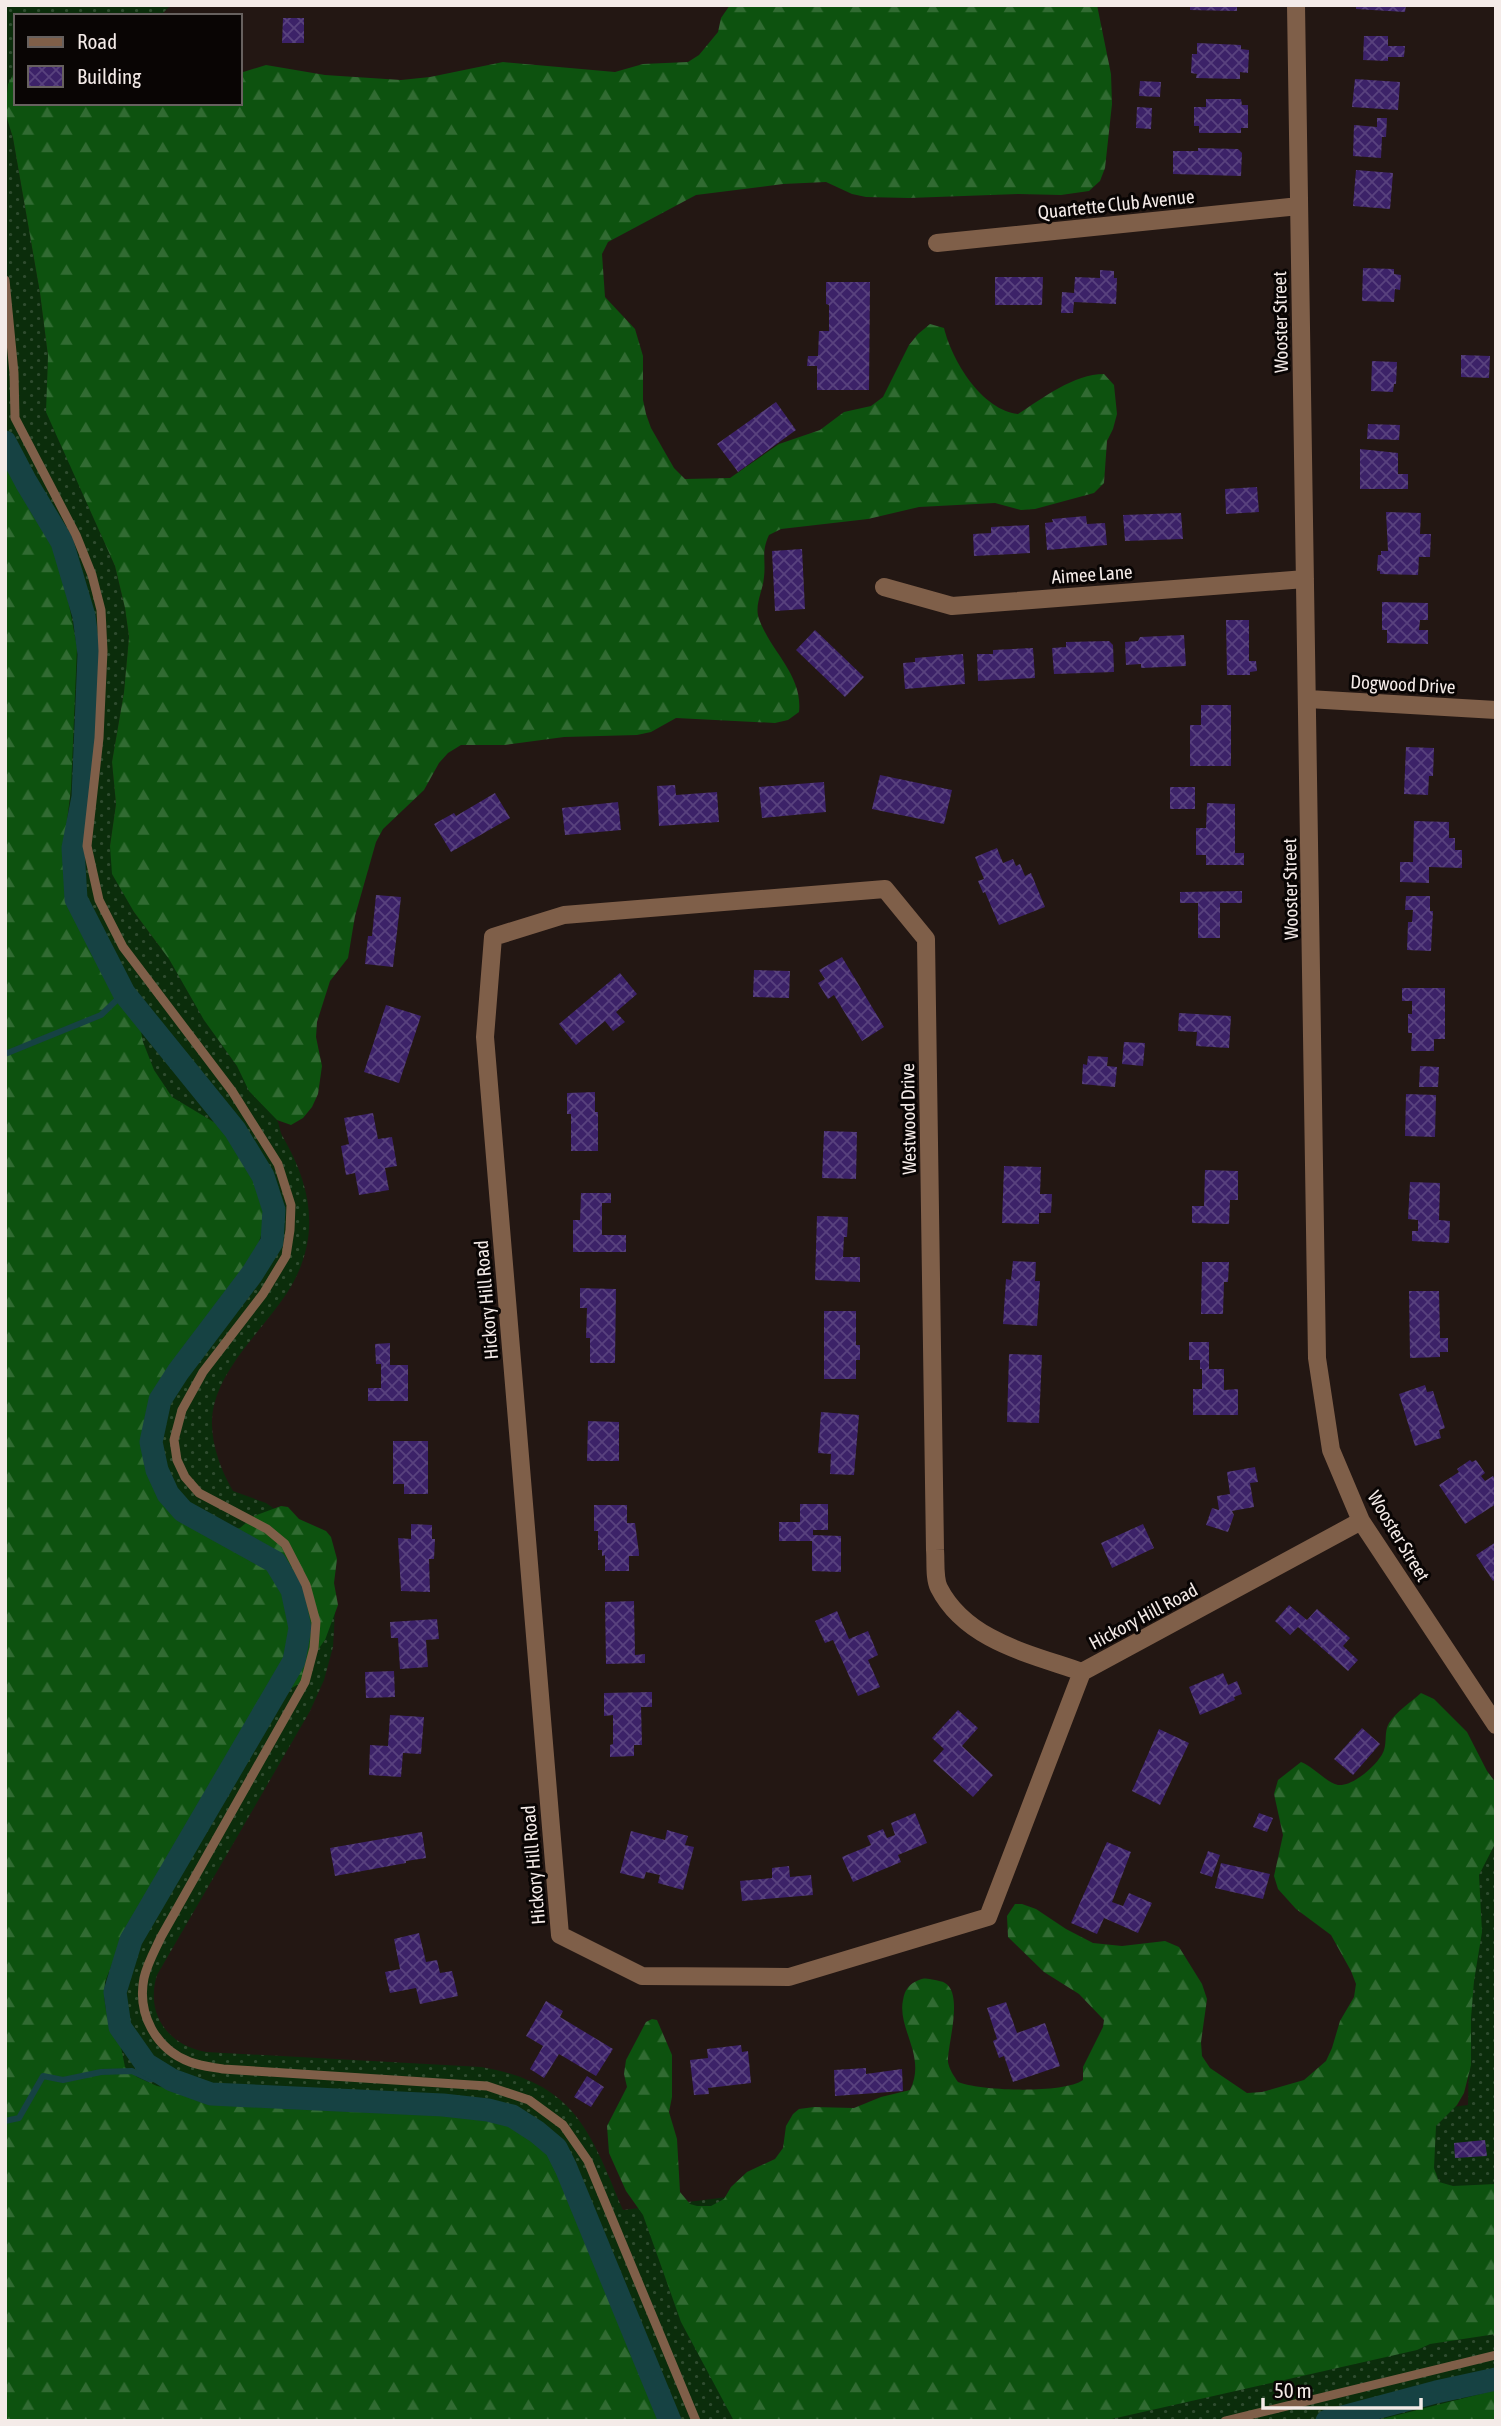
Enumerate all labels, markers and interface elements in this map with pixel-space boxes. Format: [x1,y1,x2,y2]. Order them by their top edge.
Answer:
legend [14,14,242,105]
text: Road [77,29,117,53]
text: Building [77,64,141,88]
street label: Quartette Club Avenue [1037,185,1195,223]
street label: Wooster Street [1268,271,1292,373]
street label: Aimee Lane [1051,560,1133,588]
street label: Dogwood Drive [1350,670,1456,698]
street label: Wooster Street [1278,838,1302,940]
street label: Westwood Drive [896,1063,920,1175]
street label: Hickory Hill Road [470,1239,502,1361]
street label: Wooster Street [1363,1487,1435,1585]
street label: Hickory Hill Road [1085,1578,1201,1654]
street label: Hickory Hill Road [517,1804,549,1926]
scale bar [1263,2366,1420,2410]
text: 50 m [1274,2378,1312,2402]

